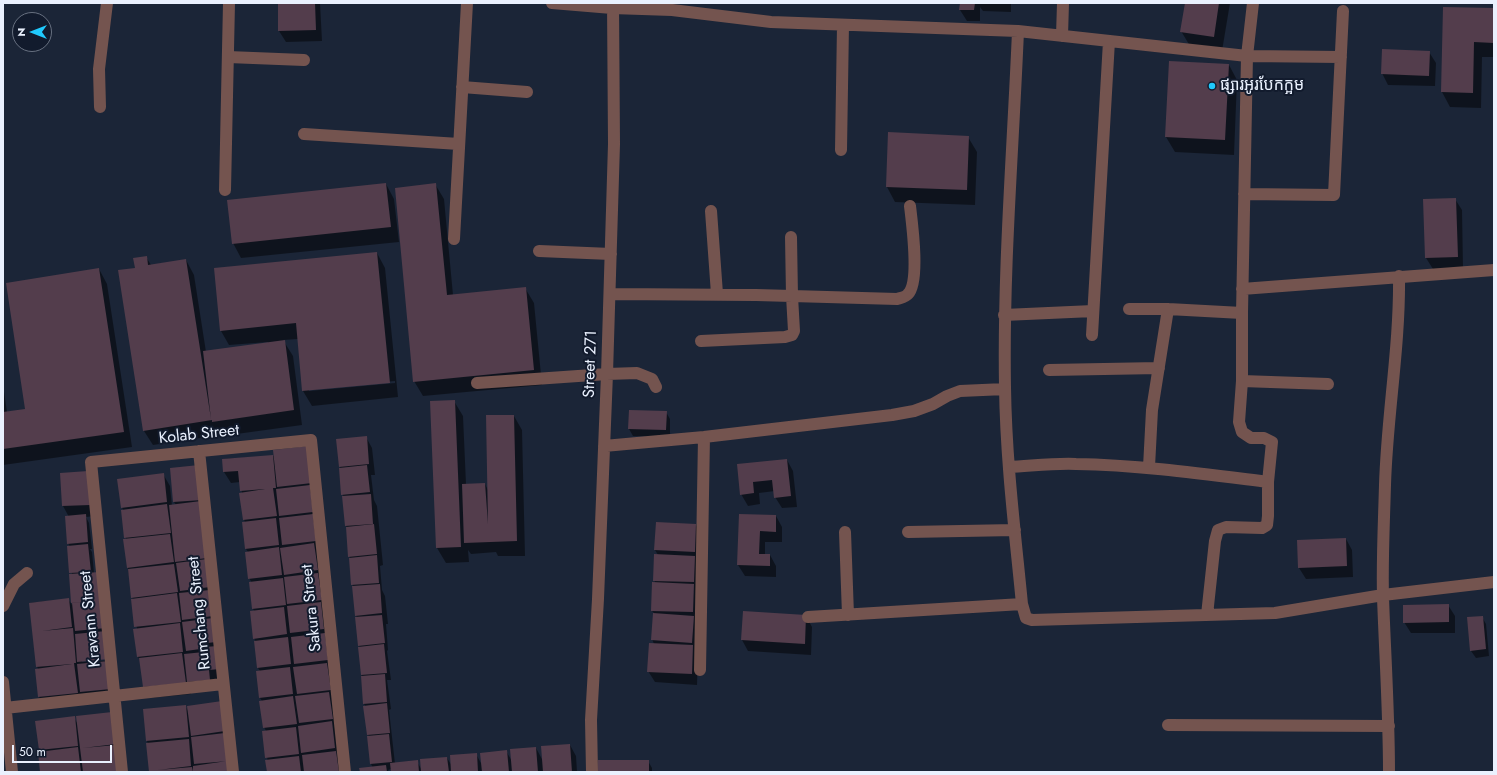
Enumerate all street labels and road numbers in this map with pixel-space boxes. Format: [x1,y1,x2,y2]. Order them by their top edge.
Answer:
street label: Street 271 [580,330,602,398]
street label: Kolab Street [158,421,240,449]
street label: Rumchang Street [184,555,216,671]
street label: Sakura Street [298,563,326,653]
street label: Kravann Street [76,570,106,668]

